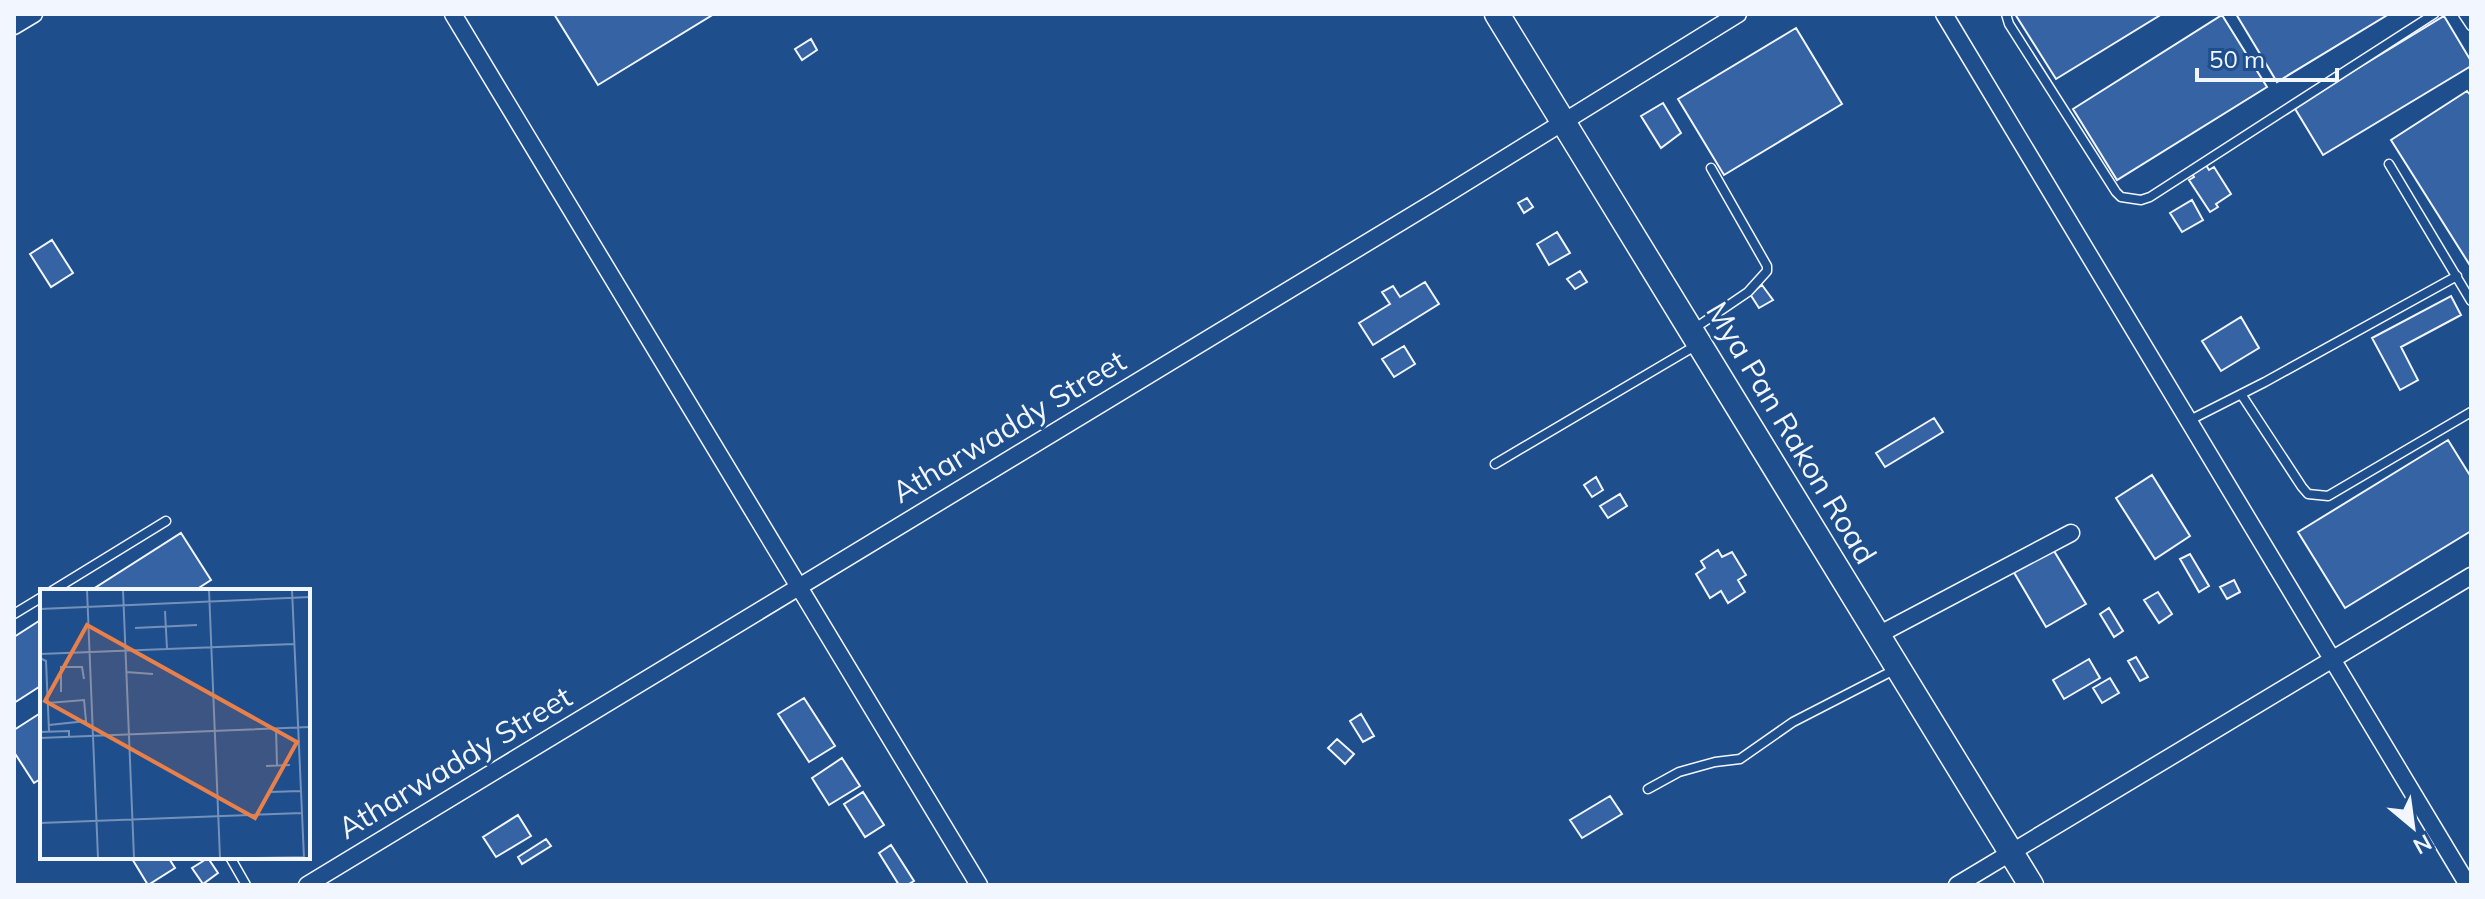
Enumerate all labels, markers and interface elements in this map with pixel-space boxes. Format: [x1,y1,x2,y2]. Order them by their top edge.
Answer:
scale bar [2197,32,2337,82]
text: 50 m [2209,44,2265,74]
street label: Mya Pan Rakon Road [1698,294,1885,571]
street label: Atharwaddy Street [885,341,1132,511]
inset map [40,589,310,859]
street label: Atharwaddy Street [331,677,578,847]
north arrow [2373,787,2453,867]
text: N [2409,828,2437,861]

